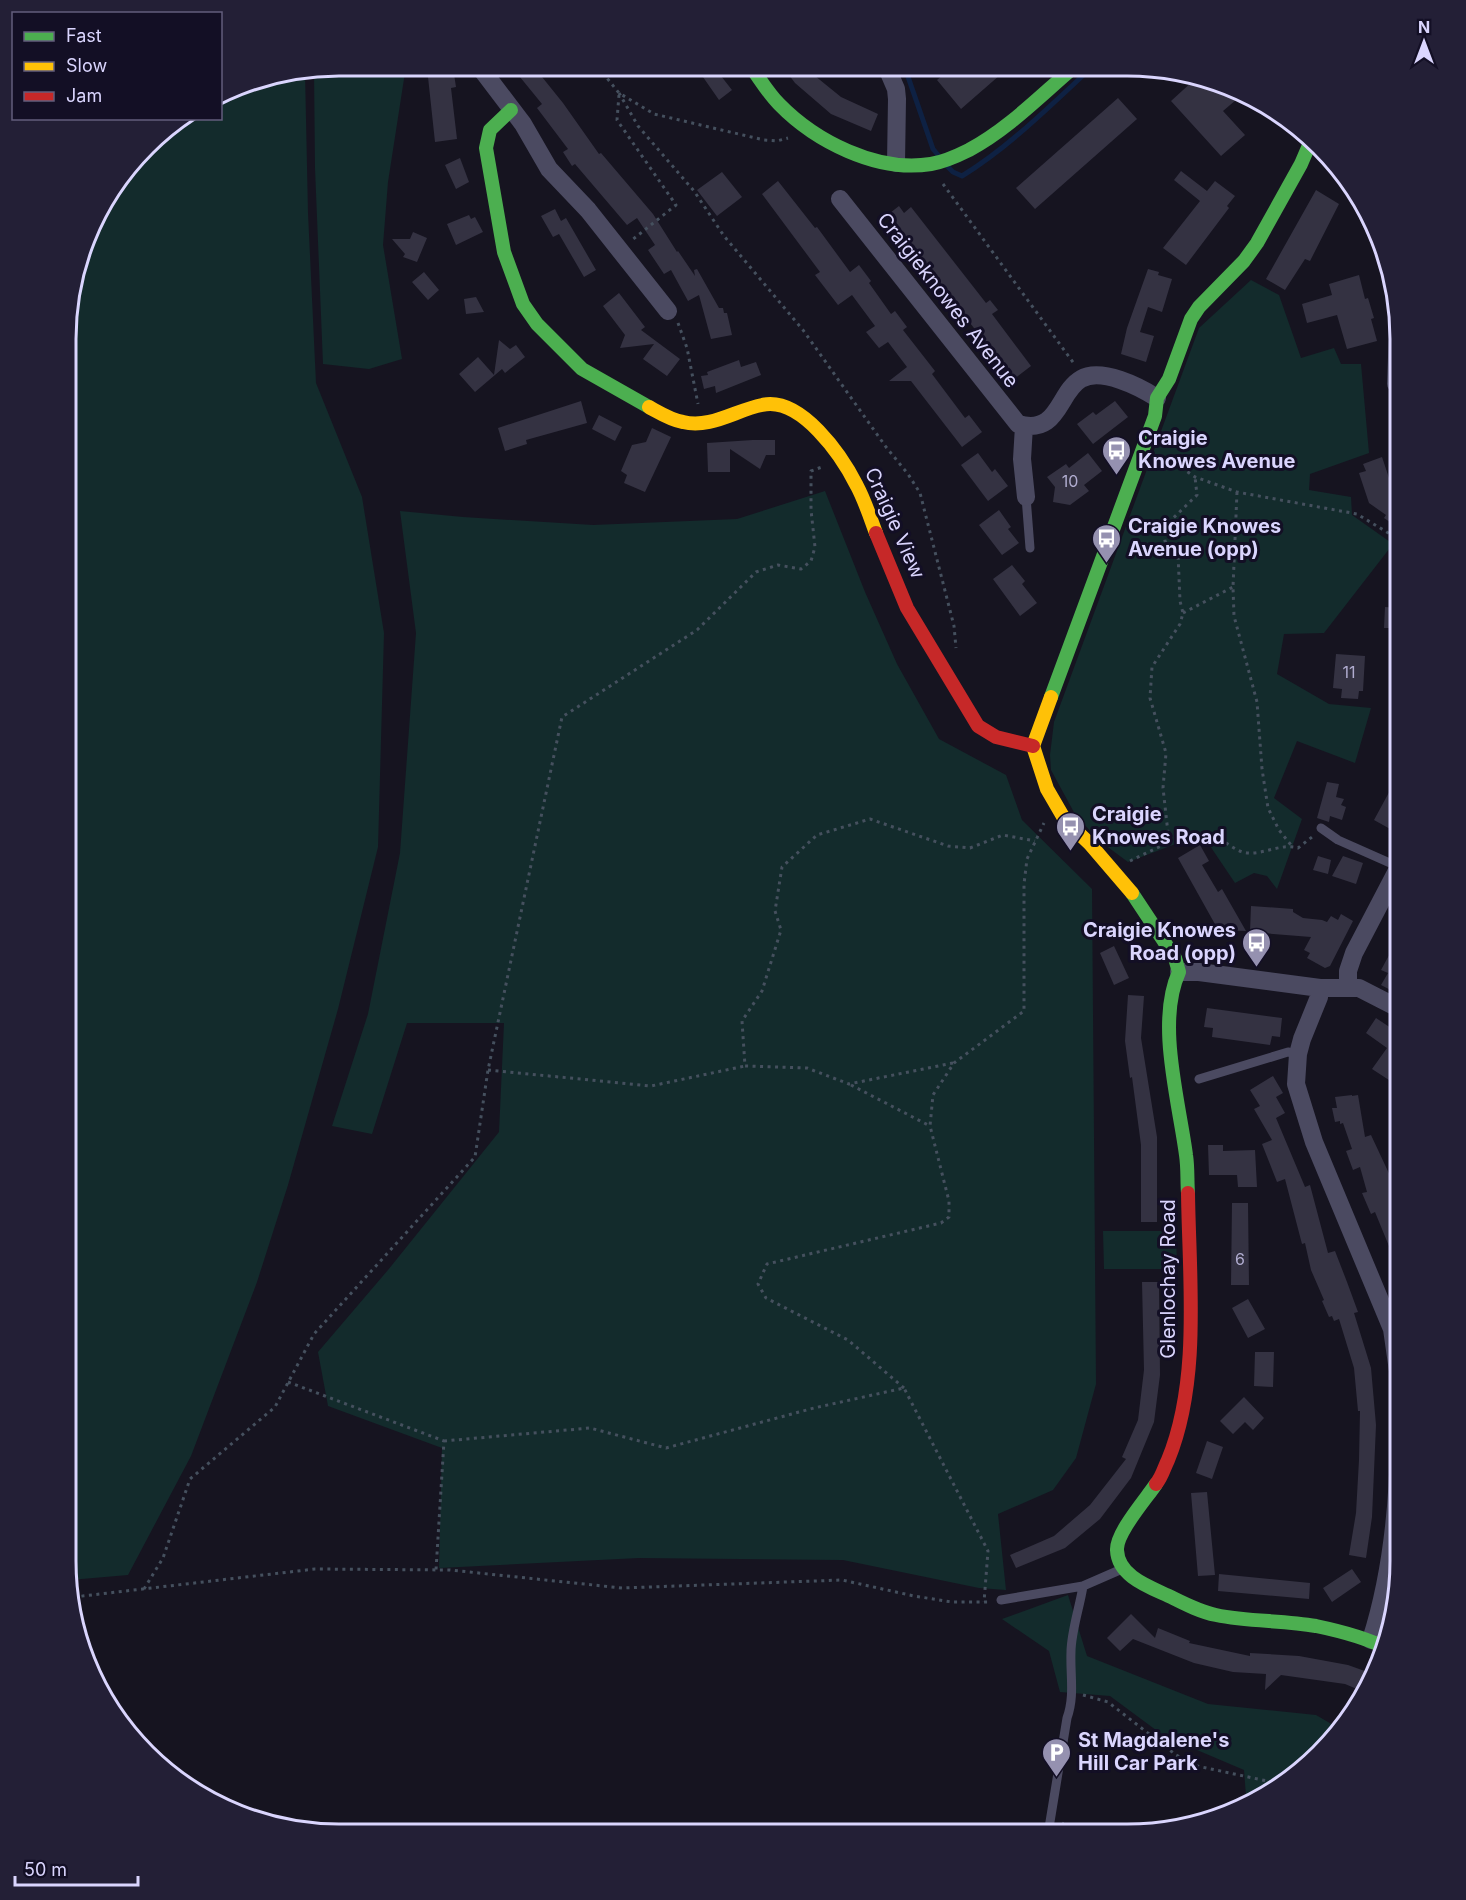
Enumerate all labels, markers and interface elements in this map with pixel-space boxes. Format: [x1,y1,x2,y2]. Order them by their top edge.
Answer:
legend [12,12,222,120]
north arrow [1394,12,1454,72]
text: N [1418,17,1430,37]
text: Fast [66,25,102,46]
text: Slow [66,55,107,76]
text: Jam [66,85,102,106]
street label: Craigieknowes Avenue [872,208,1024,392]
place label: Craigie Knowes Avenue [1138,426,1295,473]
bus stop icon: Craigie Knowes Avenue [1101,434,1133,476]
street label: Craigie View [860,464,930,582]
house number: 10 [1062,471,1078,491]
place label: Craigie Knowes Avenue (opp) [1128,514,1281,561]
bus stop icon: Craigie Knowes Avenue (opp) [1091,522,1123,564]
house number: 11 [1342,662,1356,682]
place label: Craigie Knowes Road [1092,802,1225,849]
bus stop icon: Craigie Knowes Road [1055,810,1087,852]
place label: Craigie Knowes Road (opp) [1083,918,1236,965]
bus stop icon: Craigie Knowes Road (opp) [1241,926,1273,968]
street label: Glenlochay Road [1156,1199,1180,1359]
house number: 6 [1235,1249,1245,1269]
place label: St Magdalene's Hill Car Park [1078,1728,1229,1775]
parking icon: St Magdalene's Hill Car Park [1041,1736,1073,1778]
scale bar [15,1849,138,1887]
text: 50 m [24,1859,67,1880]

